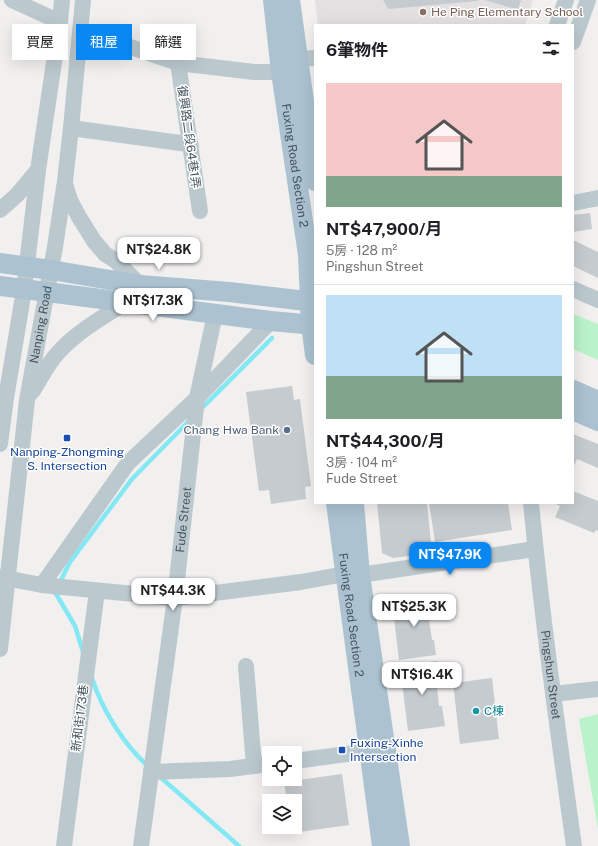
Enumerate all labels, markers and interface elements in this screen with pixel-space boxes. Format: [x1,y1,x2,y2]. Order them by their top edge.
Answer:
place label: He Ping Elementary School [431,5,583,19]
marker: He Ping Elementary School [418,7,428,17]
chip: 買屋 [12,24,68,60]
chip: 租屋 [76,24,132,60]
chip: 篩選 [140,24,196,60]
icon: filters [540,37,562,59]
text: 6筆物件 [326,40,388,60]
street label: 復興路二段64巷1弄 [175,85,203,189]
street label: Fuxing Road Section 2 [279,103,311,228]
icon: home [408,109,480,181]
text: NT$47,900/月 [326,219,442,239]
pin: NT$24.8K [118,237,200,271]
text: NT$24.8K [126,242,192,257]
text: 5房 · 128 m² [326,243,397,258]
text: Pingshun Street [326,259,423,274]
street label: Nanping Road [27,285,55,365]
pin: NT$17.3K [112,288,194,322]
text: NT$17.3K [123,293,183,308]
icon: home [408,321,480,393]
place label: Chang Hwa Bank [184,423,279,437]
marker: Chang Hwa Bank [282,425,292,435]
text: NT$44,300/月 [326,431,445,451]
marker: Nanping-Zhongming S. Intersection [62,433,72,443]
place label: Nanping-Zhongming S. Intersection [10,445,124,473]
text: 3房 · 104 m² [326,455,397,470]
text: Fude Street [326,471,397,486]
street label: Fude Street [173,486,194,553]
pin: NT$47.9K [409,542,491,576]
text: NT$47.9K [418,547,482,562]
street label: Fuxing Road Section 2 [336,552,366,678]
pin: NT$44.3K [132,578,214,612]
text: NT$44.3K [140,583,206,598]
pin: NT$25.3K [373,594,455,628]
text: NT$25.3K [381,599,447,614]
street label: Pingshun Street [538,629,563,721]
pin: NT$16.4K [381,662,463,696]
text: NT$16.4K [391,667,453,682]
street label: 新和街173巷 [69,684,91,752]
place label: C棟 [484,704,504,718]
marker: C棟 [471,706,481,716]
place label: Fuxing-Xinhe Intersection [350,736,424,764]
marker: Fuxing-Xinhe Intersection [337,745,347,755]
map controls [262,746,302,834]
button: locate [262,746,302,786]
button: layers [262,794,302,834]

